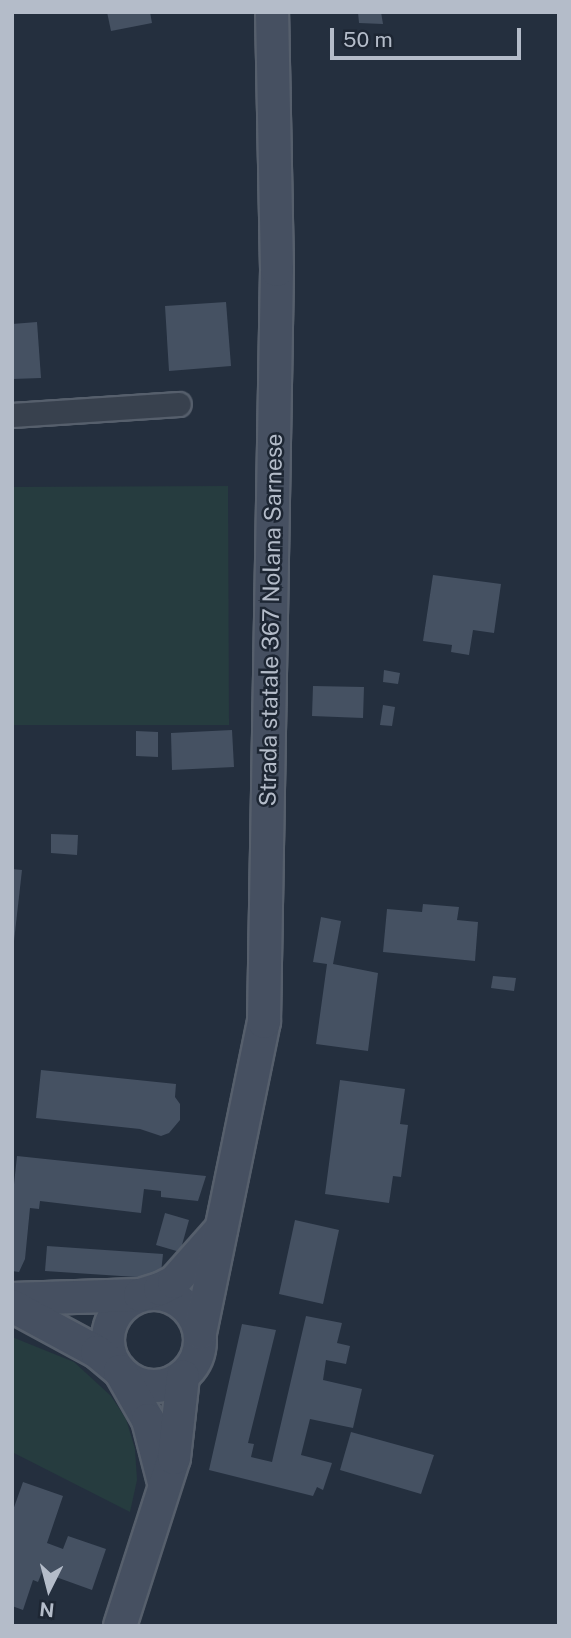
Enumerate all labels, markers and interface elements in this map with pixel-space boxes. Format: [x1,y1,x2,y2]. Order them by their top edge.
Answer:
scale bar [333,14,524,58]
text: 50 m [343,27,393,52]
street label: Strada statale 367 Nolana Sarnese [254,433,288,807]
north arrow [14,1554,84,1624]
text: N [38,1598,55,1622]

